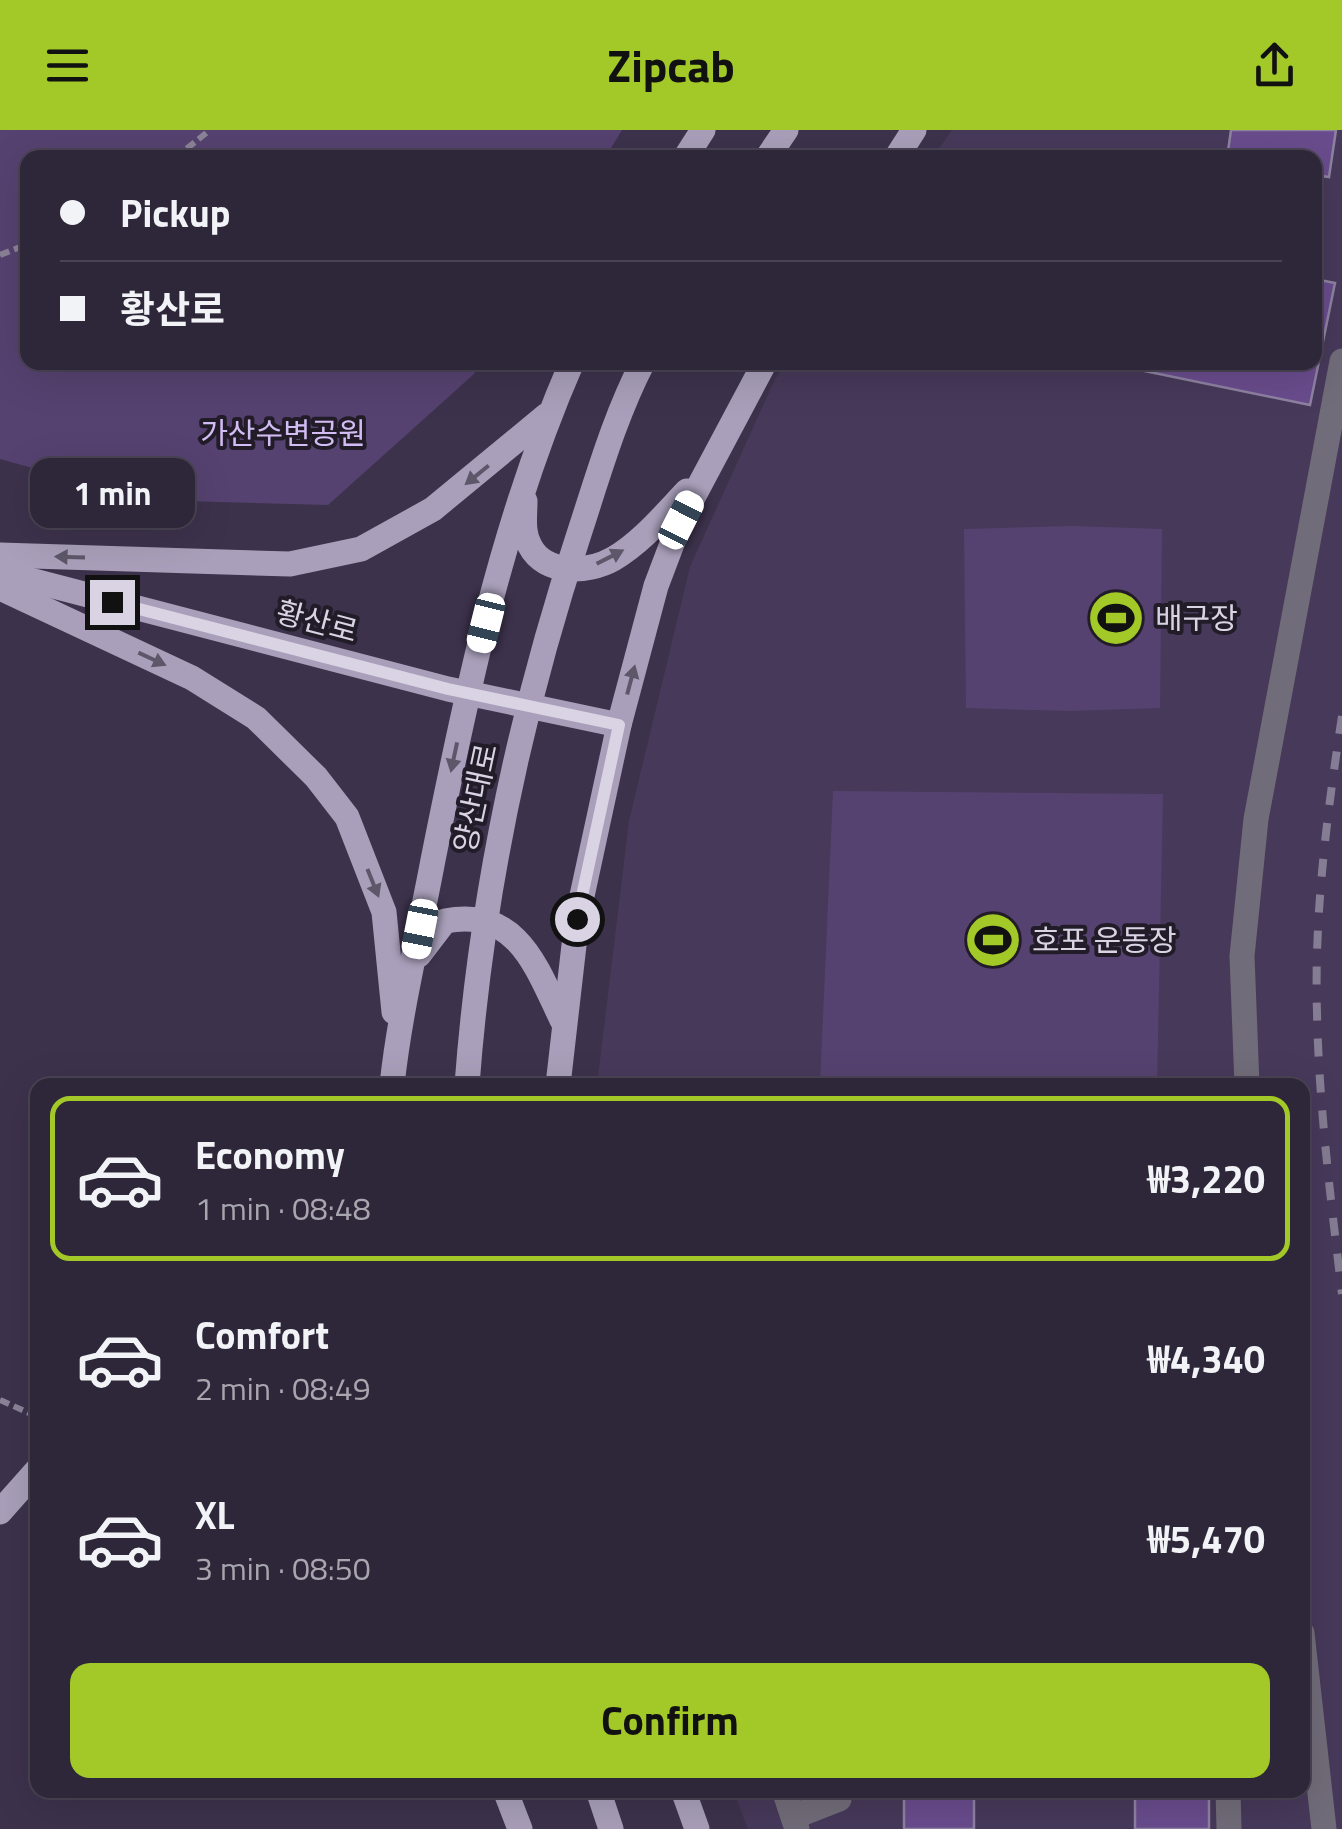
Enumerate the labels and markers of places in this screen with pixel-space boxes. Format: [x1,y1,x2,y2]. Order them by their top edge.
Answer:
sports icon: 배구장 [1086,588,1146,648]
place label: 배구장 [1155,595,1238,641]
sports icon: 호포 운동장 [963,910,1023,970]
place label: 호포 운동장 [1032,917,1177,963]

